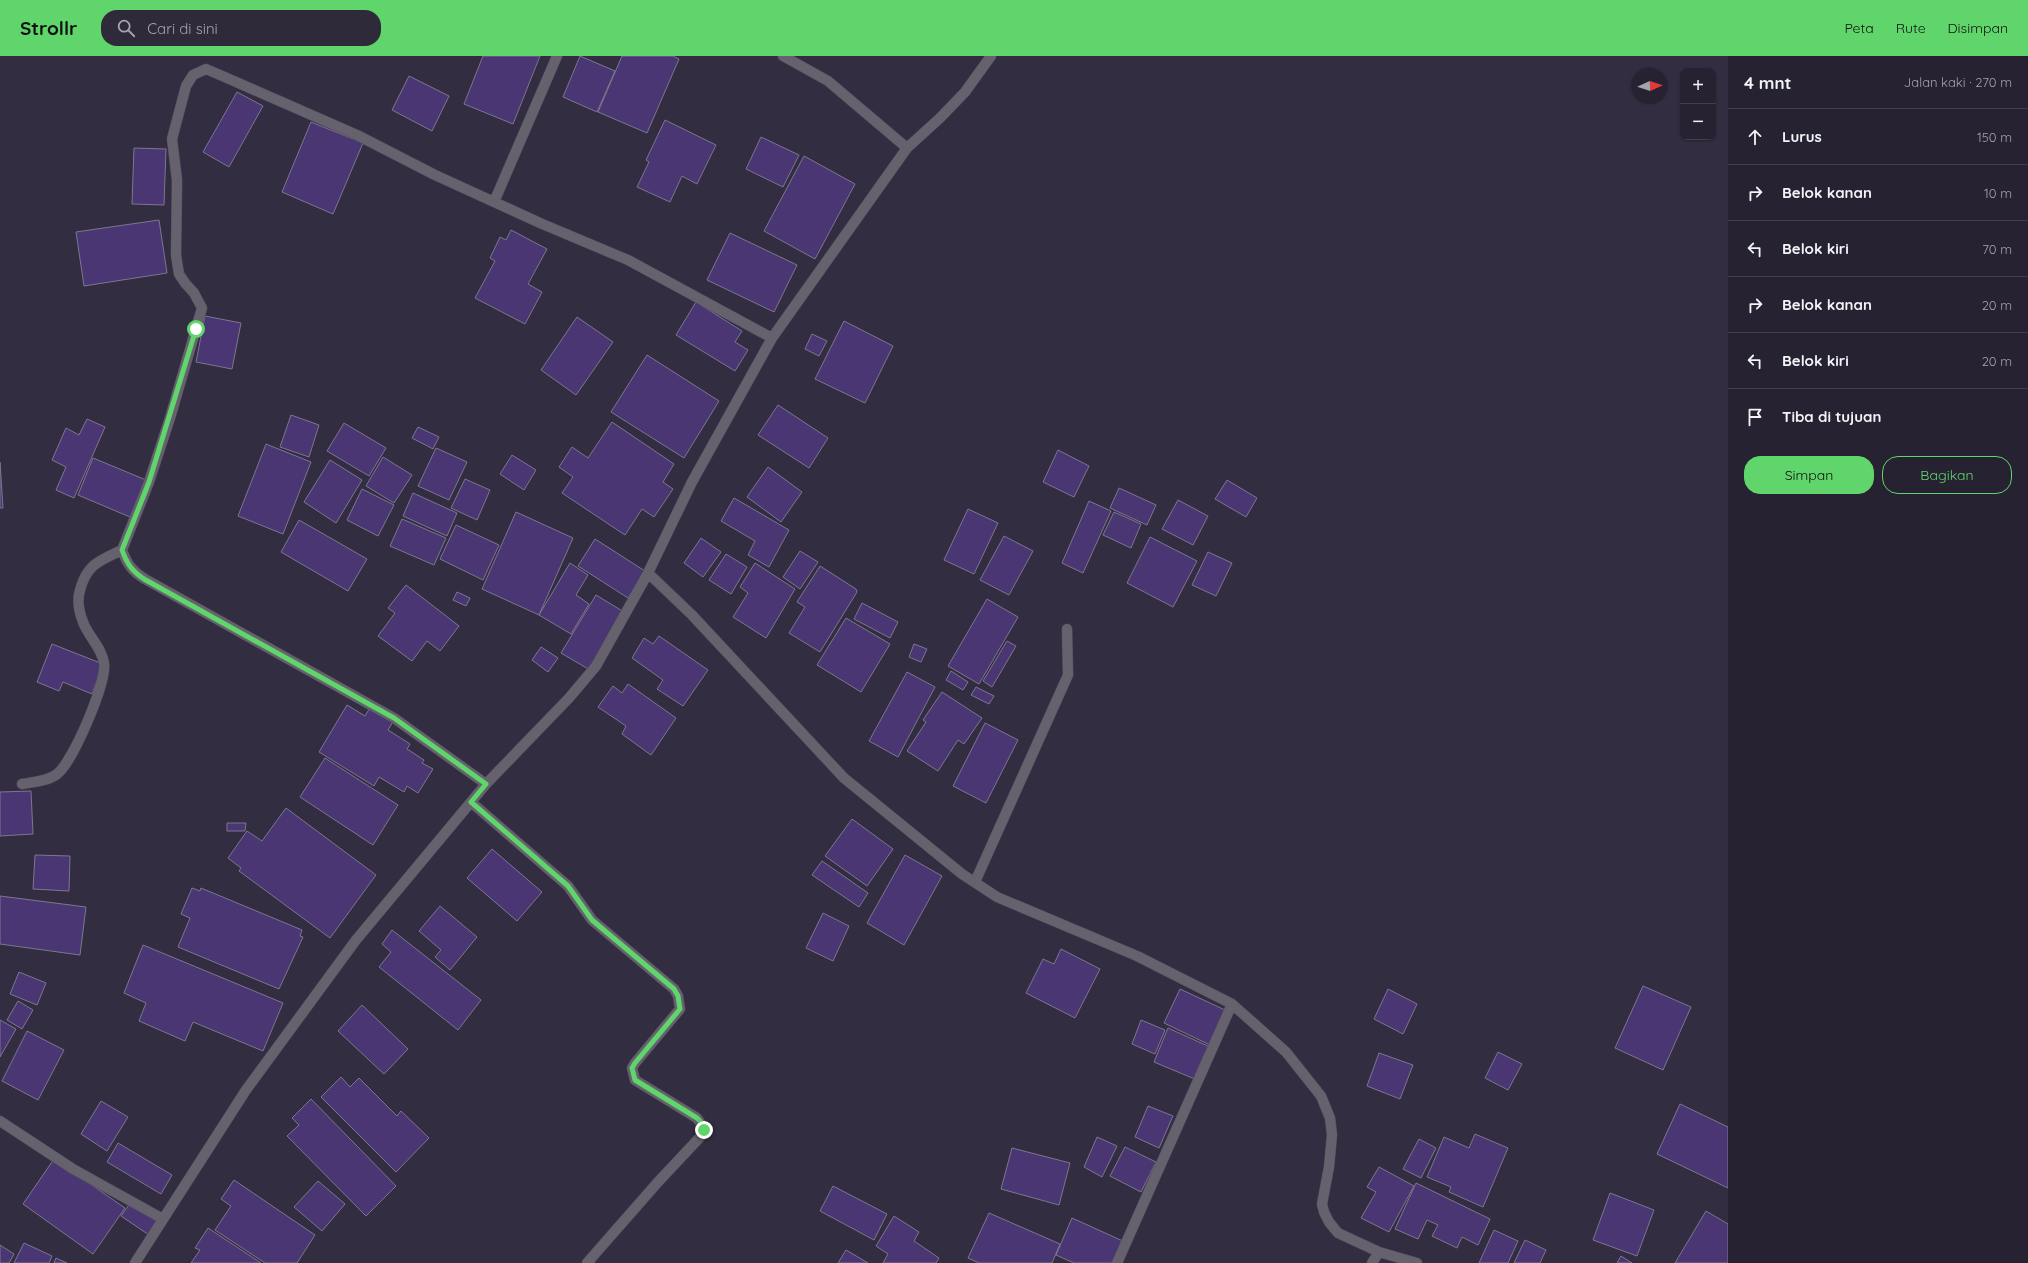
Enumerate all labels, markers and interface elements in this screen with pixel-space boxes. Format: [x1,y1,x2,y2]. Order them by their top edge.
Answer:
search box [101,10,381,46]
text: Strollr [20,16,77,40]
icon: search [115,17,137,39]
text: Cari di sini [147,19,218,38]
text: Peta [1844,19,1874,37]
text: Rute [1896,19,1926,37]
text: Disimpan [1948,19,2008,37]
north arrow [1632,68,1668,104]
map controls [1680,68,1716,140]
button: + [1680,68,1716,104]
text: 4 mnt [1744,72,1792,93]
text: Jalan kaki · 270 m [1904,74,2012,90]
button: − [1680,104,1716,140]
icon: ahead [1744,126,1766,148]
text: Lurus [1782,127,1822,146]
text: 150 m [1977,129,2012,145]
icon: right [1744,182,1766,204]
text: Belok kanan [1782,183,1872,202]
text: 10 m [1984,185,2012,201]
icon: left [1744,238,1766,260]
text: Belok kiri [1782,239,1849,258]
text: 70 m [1982,241,2012,257]
icon: right [1744,294,1766,316]
text: Belok kanan [1782,295,1872,314]
text: 20 m [1982,297,2012,313]
route start [187,320,205,338]
icon: left [1744,350,1766,372]
text: Belok kiri [1782,351,1849,370]
text: 20 m [1982,353,2012,369]
icon: arrive [1744,406,1766,428]
text: Tiba di tujuan [1782,407,1881,426]
button: Simpan [1744,456,1874,494]
button: Bagikan [1882,456,2012,494]
route end [695,1121,713,1139]

